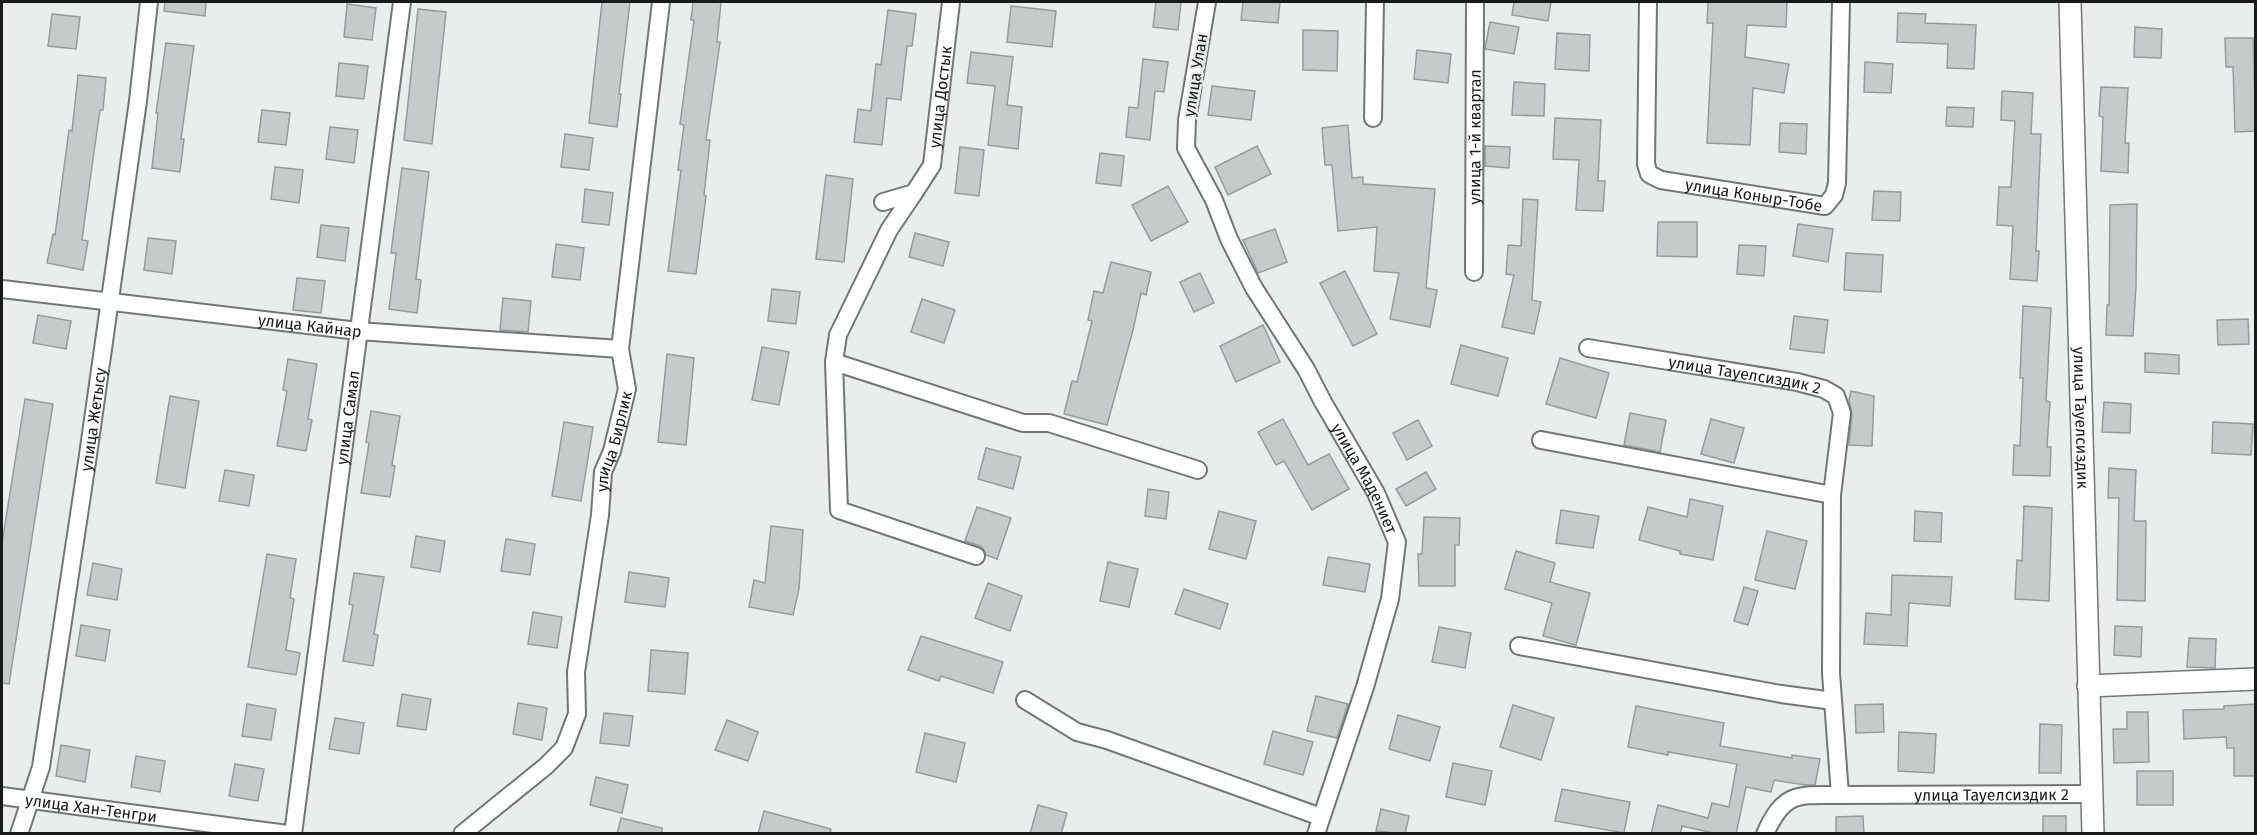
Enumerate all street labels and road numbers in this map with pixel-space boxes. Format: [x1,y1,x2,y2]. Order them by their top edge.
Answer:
street label: улица Улан [1180,32,1211,118]
street label: улица Достык [925,44,956,149]
street label: улица 1-й квартал [1465,69,1485,205]
street label: улица Коныр-Тобе [1684,175,1824,215]
street label: улица Кайнар [257,310,363,341]
street label: улица Тауелсиздик [2070,346,2092,490]
street label: улица Тауелсиздик 2 [1667,352,1823,398]
street label: улица Жетысу [77,366,110,473]
street label: улица Самал [332,369,364,466]
street label: улица Бирлик [593,389,636,493]
street label: улица Мадениет [1327,420,1401,537]
street label: улица Тауелсиздик 2 [1914,785,2069,805]
street label: улица Хан-Тенгри [24,790,158,827]

